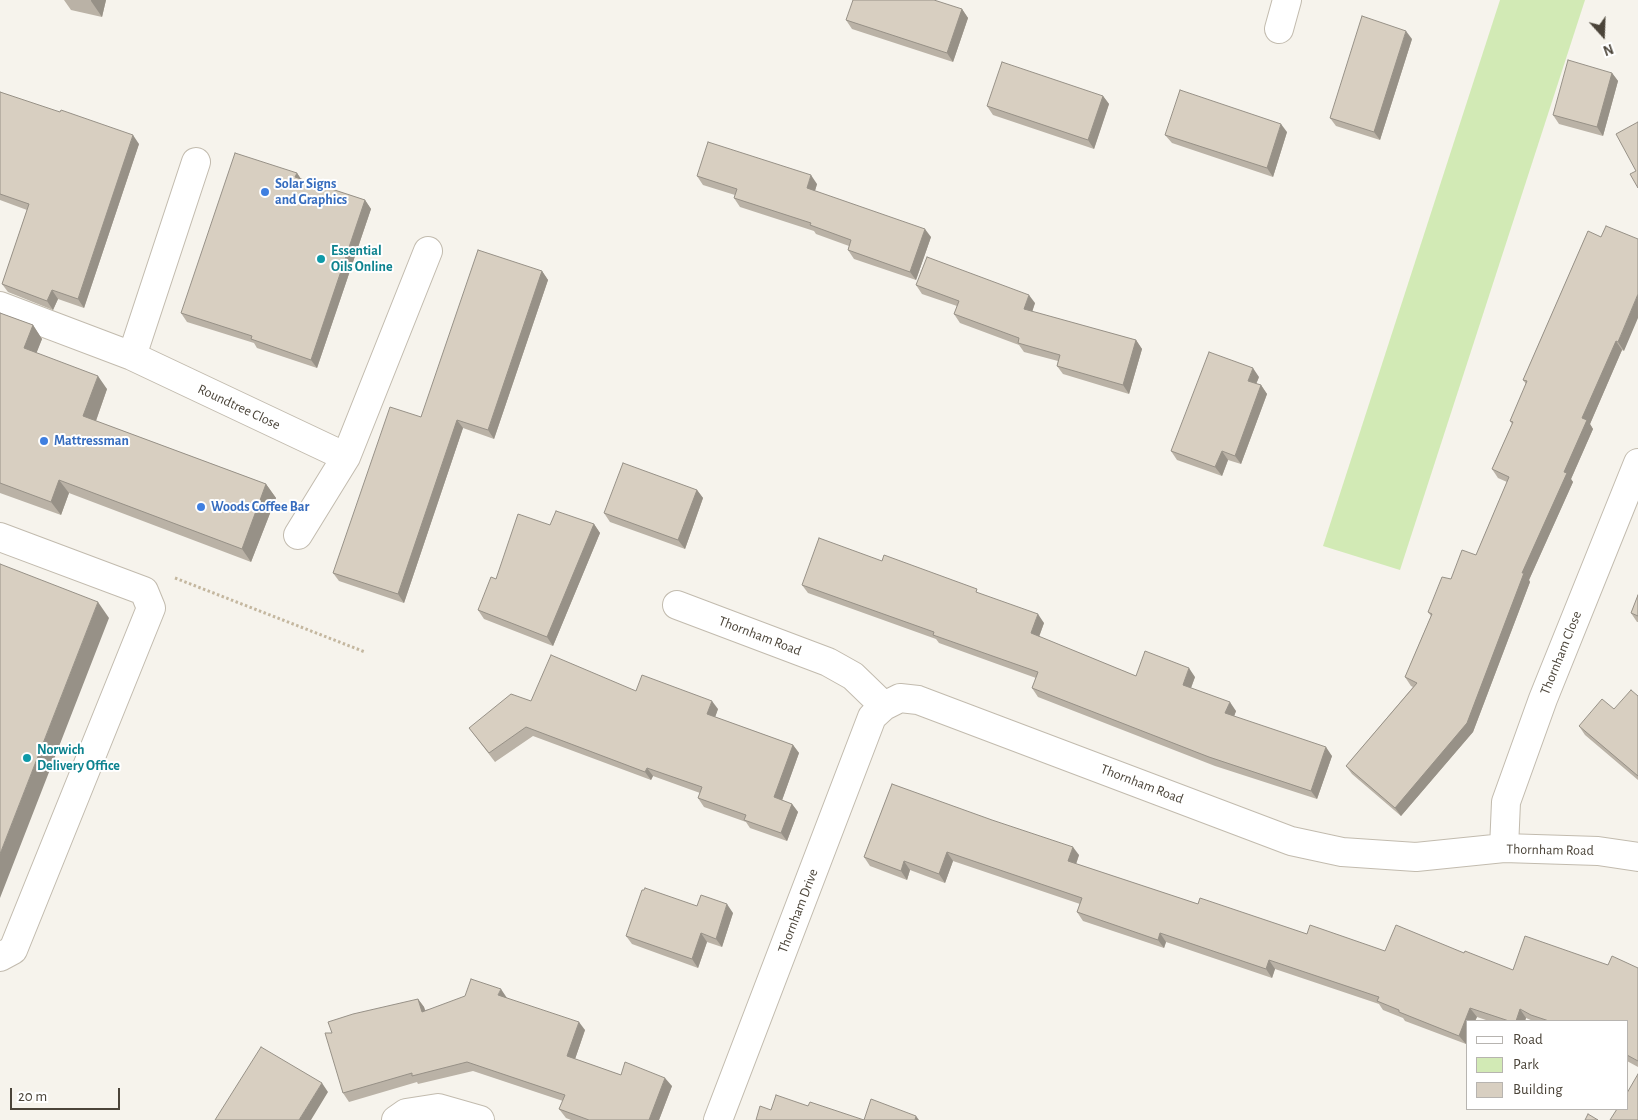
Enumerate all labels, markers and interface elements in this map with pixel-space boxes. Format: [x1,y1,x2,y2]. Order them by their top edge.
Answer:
north arrow [1578,10,1628,60]
text: N [1601,41,1615,57]
place label: Solar Signs and Graphics [275,176,347,208]
marker: Solar Signs and Graphics [259,186,271,198]
place label: Essential Oils Online [331,243,393,276]
marker: Essential Oils Online [315,253,327,265]
street label: Roundtree Close [195,381,283,433]
place label: Mattressman [54,433,129,449]
marker: Mattressman [38,435,50,447]
place label: Woods Coffee Bar [211,499,309,515]
marker: Woods Coffee Bar [195,501,207,513]
street label: Thornham Close [1537,609,1585,697]
street label: Thornham Road [716,612,804,660]
place label: Norwich Delivery Office [37,742,120,774]
marker: Norwich Delivery Office [21,752,33,764]
street label: Thornham Road [1098,760,1186,808]
street label: Thornham Road [1506,841,1594,859]
street label: Thornham Drive [774,867,822,955]
legend [1466,1020,1628,1110]
text: Road [1513,1032,1543,1047]
text: Park [1513,1057,1539,1072]
scale bar [12,1078,122,1110]
text: Building [1513,1082,1563,1097]
text: 20 m [18,1089,47,1104]

